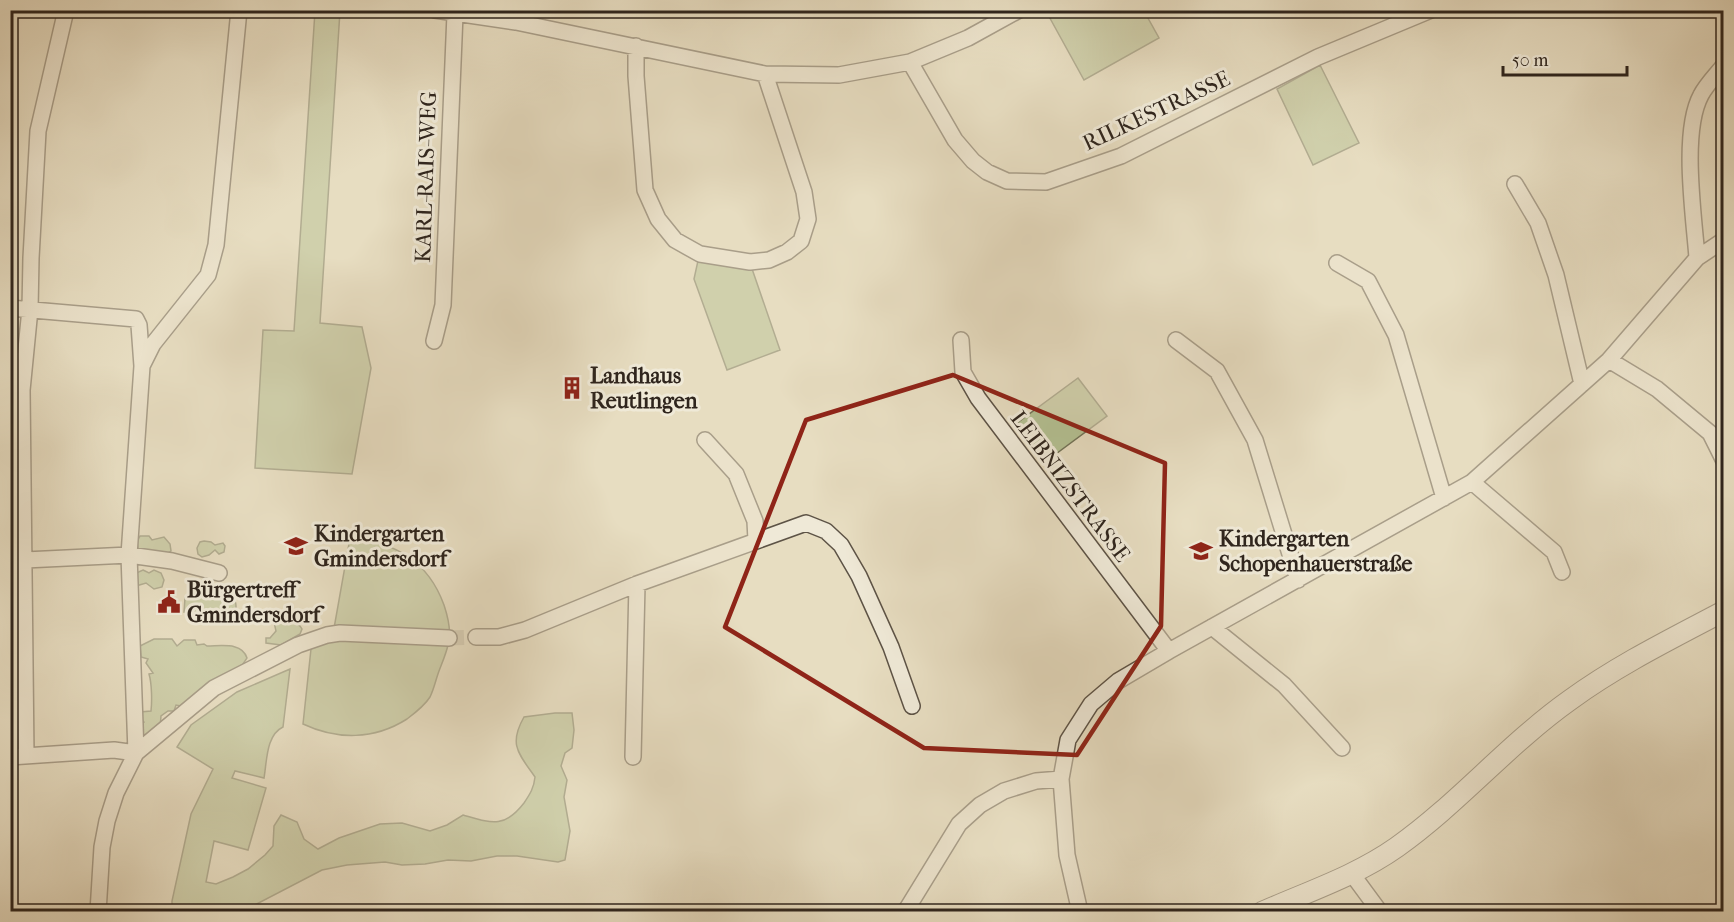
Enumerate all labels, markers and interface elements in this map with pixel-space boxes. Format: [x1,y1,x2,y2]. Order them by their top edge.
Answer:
scale bar [1503,39,1628,77]
text: 50 m [1512,50,1549,71]
street label: RILKESTRASSE [1079,65,1234,156]
street label: KARL-RAIS-WEG [410,91,442,263]
place label: Landhaus Reutlingen [590,363,698,414]
building icon: Landhaus Reutlingen [559,375,585,401]
street label: LEIBNIZSTRASSE [1005,406,1135,567]
place label: Kindergarten Gmindersdorf [314,521,452,572]
place label: Kindergarten Schopenhauerstraße [1219,526,1413,577]
school or university icon: Kindergarten Gmindersdorf [283,533,309,559]
school or university icon: Kindergarten Schopenhauerstraße [1188,538,1214,564]
place label: Bürgertreff Gmindersdorf [187,577,325,628]
public building icon: Bürgertreff Gmindersdorf [156,589,182,615]

